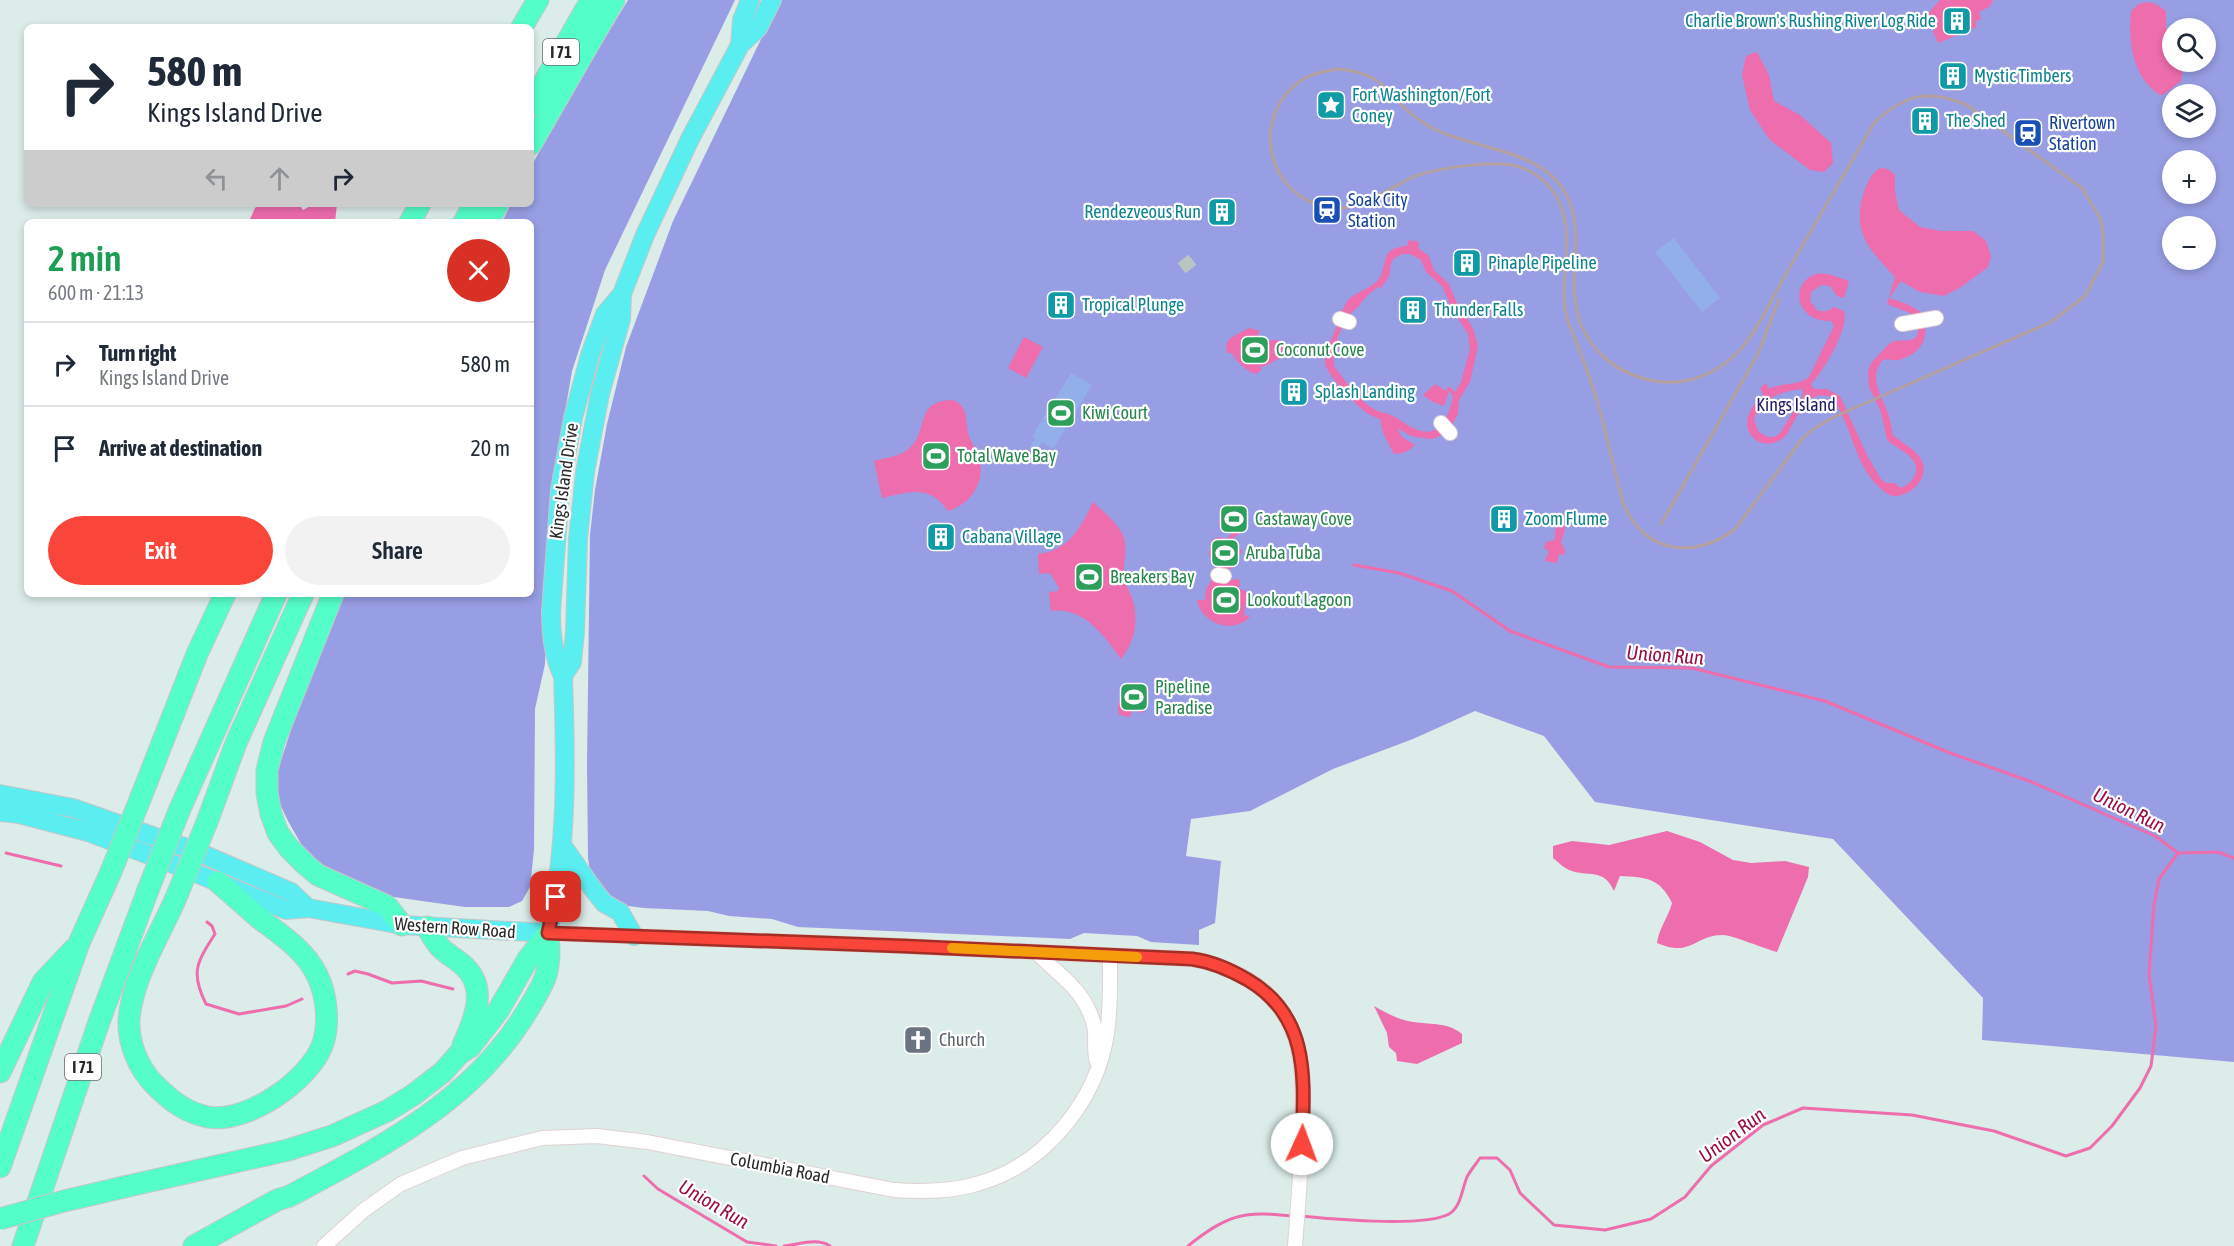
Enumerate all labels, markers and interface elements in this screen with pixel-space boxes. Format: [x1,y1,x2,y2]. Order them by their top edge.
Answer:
building icon: Charlie Brown's Rushing River Log Ride [1941,5,1973,37]
place label: Charlie Brown's Rushing River Log Ride [1685,10,1936,31]
map controls [2162,18,2216,270]
button: search [2162,18,2216,72]
road number: I 71 [543,39,579,65]
text: 580 m [147,47,242,95]
icon: right [48,48,126,126]
building icon: Mystic Timbers [1937,60,1969,92]
place label: Mystic Timbers [1974,65,2071,86]
place label: Fort Washington/Fort Coney [1352,84,1491,126]
button: layers [2162,84,2216,138]
place icon: Fort Washington/Fort Coney [1315,89,1347,121]
text: Kings Island Drive [147,97,323,128]
building icon: The Shed [1909,105,1941,137]
place label: The Shed [1946,110,2006,131]
place label: Rivertown Station [2049,112,2115,154]
station icon: Rivertown Station [2012,117,2044,149]
button: + [2162,150,2216,204]
icon: left [200,162,233,195]
icon: ahead [263,162,296,195]
icon: right [326,162,359,195]
place label: Soak City Station [1348,189,1408,231]
station icon: Soak City Station [1311,194,1343,226]
building icon: Rendezveous Run [1206,196,1238,228]
place label: Rendezveous Run [1084,201,1201,222]
button: − [2162,216,2216,270]
text: 2 min [48,237,122,279]
button: close [447,239,510,302]
building icon: Pinaple Pipeline [1451,247,1483,279]
place label: Pinaple Pipeline [1488,252,1597,273]
text: 600 m · 21:13 [48,281,144,304]
building icon: Tropical Plunge [1045,289,1077,321]
place label: Tropical Plunge [1082,294,1184,315]
building icon: Thunder Falls [1397,294,1429,326]
place label: Thunder Falls [1434,299,1523,320]
sports icon: Coconut Cove [1239,334,1271,366]
place label: Coconut Cove [1276,339,1365,360]
text: Turn right [99,340,176,366]
icon: right [48,348,81,381]
text: 580 m [460,351,510,377]
text: Kings Island Drive [99,366,229,389]
building icon: Splash Landing [1278,376,1310,408]
place label: Splash Landing [1315,381,1415,402]
park label: Kings Island [1756,394,1836,415]
sports icon: Kiwi Court [1045,397,1077,429]
place label: Kiwi Court [1082,402,1148,423]
street label: Kings Island Drive [545,422,582,540]
icon: arrive [48,432,81,465]
text: Arrive at destination [99,435,262,461]
text: 20 m [470,435,510,461]
sports icon: Total Wave Bay [920,440,952,472]
place label: Total Wave Bay [957,445,1056,466]
sports icon: Castaway Cove [1218,503,1250,535]
building icon: Zoom Flume [1488,503,1520,535]
place label: Castaway Cove [1255,508,1352,529]
place label: Zoom Flume [1525,508,1607,529]
button: Exit [48,516,273,585]
button: Share [285,516,510,585]
building icon: Cabana Village [925,521,957,553]
place label: Cabana Village [962,526,1061,547]
sports icon: Aruba Tuba [1209,537,1241,569]
place label: Aruba Tuba [1246,542,1321,563]
sports icon: Breakers Bay [1073,561,1105,593]
place label: Breakers Bay [1110,566,1195,587]
sports icon: Lookout Lagoon [1210,584,1242,616]
place label: Lookout Lagoon [1247,589,1352,610]
water label: Union Run [1626,640,1705,669]
place label: Pipeline Paradise [1155,676,1212,718]
sports icon: Pipeline Paradise [1118,681,1150,713]
water label: Union Run [2089,782,2169,837]
pin [530,871,581,922]
icon: arrive [539,880,572,913]
street label: Western Row Road [394,913,516,942]
church icon: Church [902,1024,934,1056]
place label: Church [939,1029,985,1050]
road number: I 71 [65,1054,101,1080]
water label: Union Run [1694,1102,1770,1167]
position arrow [1270,1112,1334,1176]
street label: Columbia Road [729,1148,832,1187]
water label: Union Run [675,1174,754,1233]

